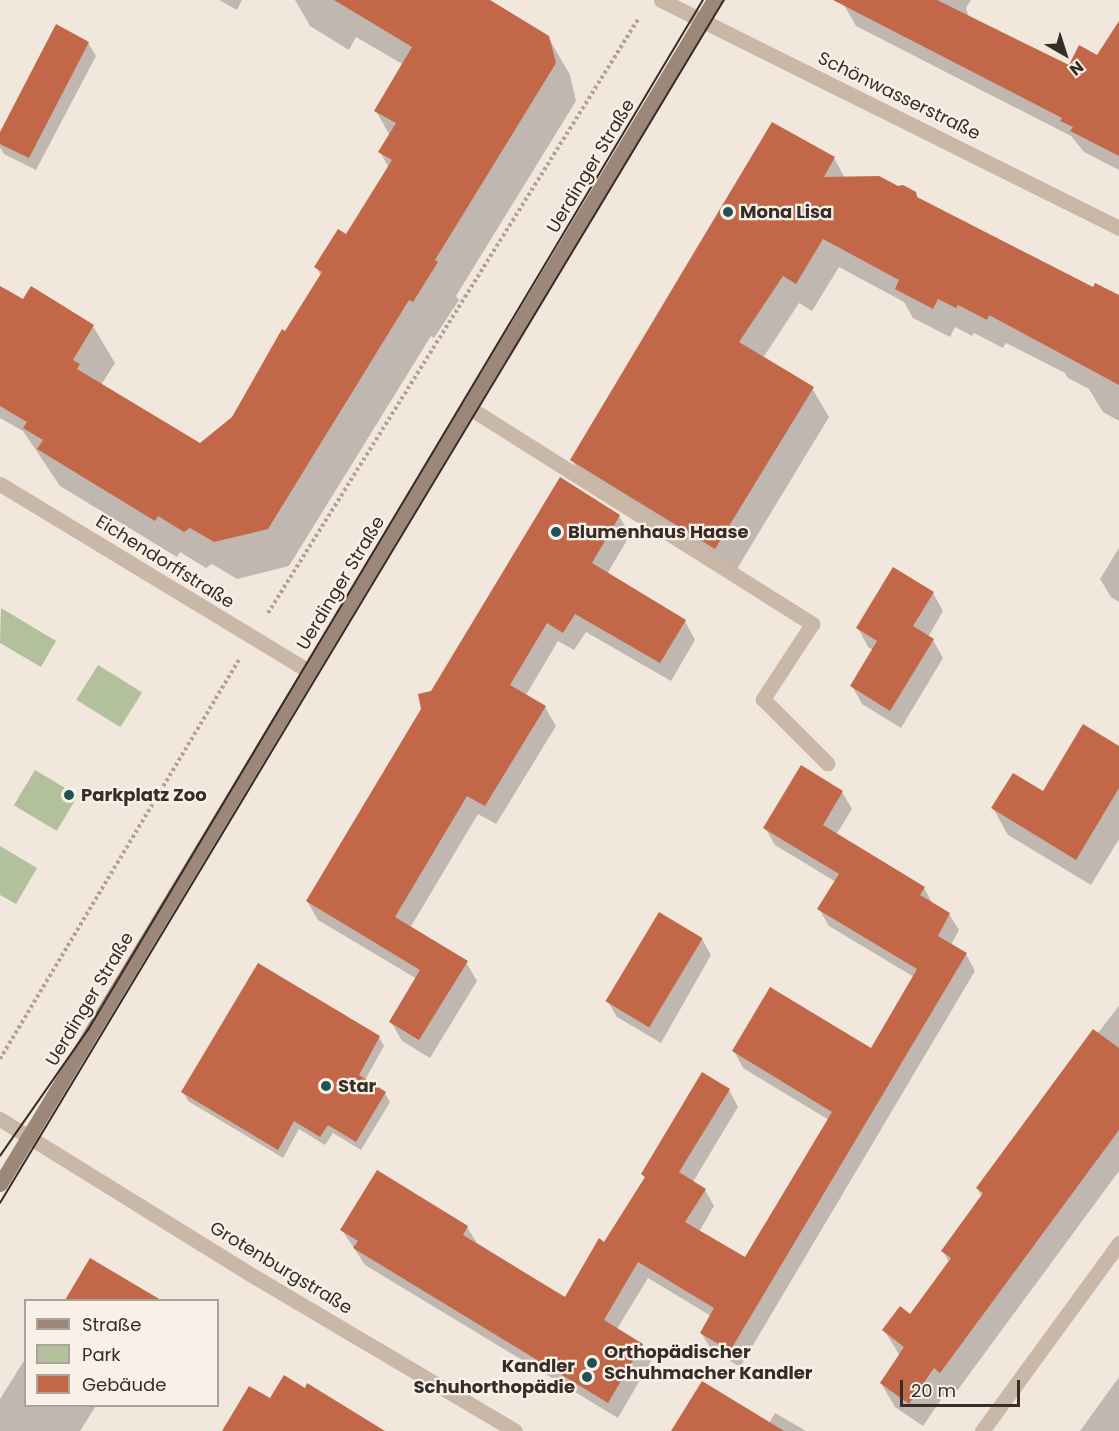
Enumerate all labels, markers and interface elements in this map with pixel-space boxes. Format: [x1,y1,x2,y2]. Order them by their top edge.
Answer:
north arrow [1035,24,1095,84]
street label: Schönwasserstraße [814,47,984,145]
text: N [1065,56,1089,81]
street label: Uerdinger Straße [542,95,640,237]
place label: Mona Lisa [740,201,832,223]
marker: Mona Lisa [721,205,735,219]
street label: Eichendorffstraße [92,511,238,613]
street label: Uerdinger Straße [292,512,390,654]
place label: Blumenhaus Haase [568,521,749,543]
marker: Blumenhaus Haase [549,525,563,539]
place label: Parkplatz Zoo [81,784,207,806]
marker: Parkplatz Zoo [62,788,76,802]
street label: Uerdinger Straße [41,928,139,1070]
place label: Star [338,1075,376,1097]
marker: Star [319,1079,333,1093]
street label: Grotenburgstraße [206,1217,356,1319]
legend [24,1299,219,1407]
text: Straße [82,1312,141,1337]
text: Park [82,1342,121,1367]
place label: Orthopädischer Schuhmacher Kandler [604,1342,812,1384]
place label: Kandler Schuhorthopädie [414,1356,575,1398]
marker: Orthopädischer Schuhmacher Kandler [585,1356,599,1370]
scale bar [903,1368,1023,1406]
marker: Kandler Schuhorthopädie [580,1370,594,1384]
text: Gebäude [82,1372,166,1397]
text: 20 m [911,1378,956,1403]

